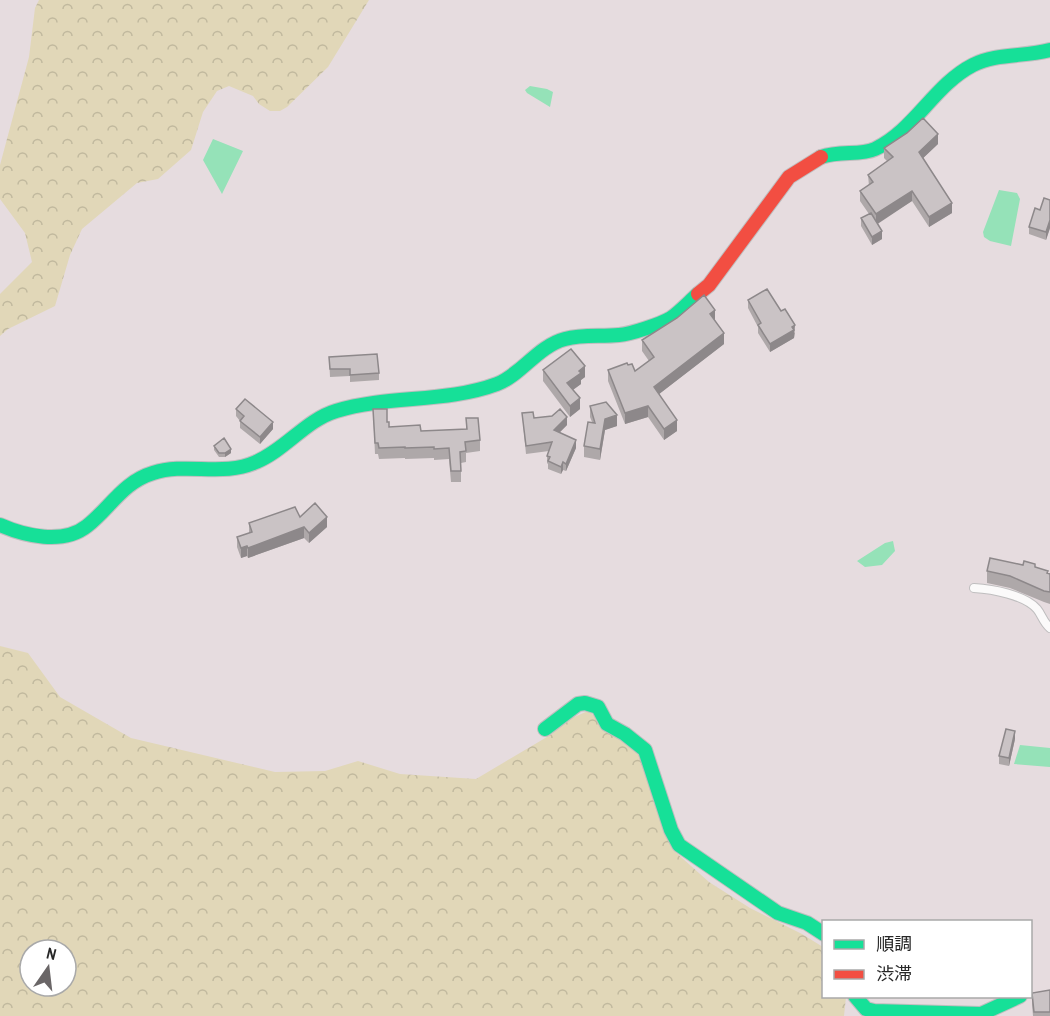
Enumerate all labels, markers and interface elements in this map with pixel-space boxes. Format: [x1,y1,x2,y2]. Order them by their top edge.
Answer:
legend [822,920,1032,998]
text: 順調 [876,931,912,956]
north arrow [18,938,78,998]
text: N [44,942,59,965]
text: 渋滞 [876,961,912,986]

